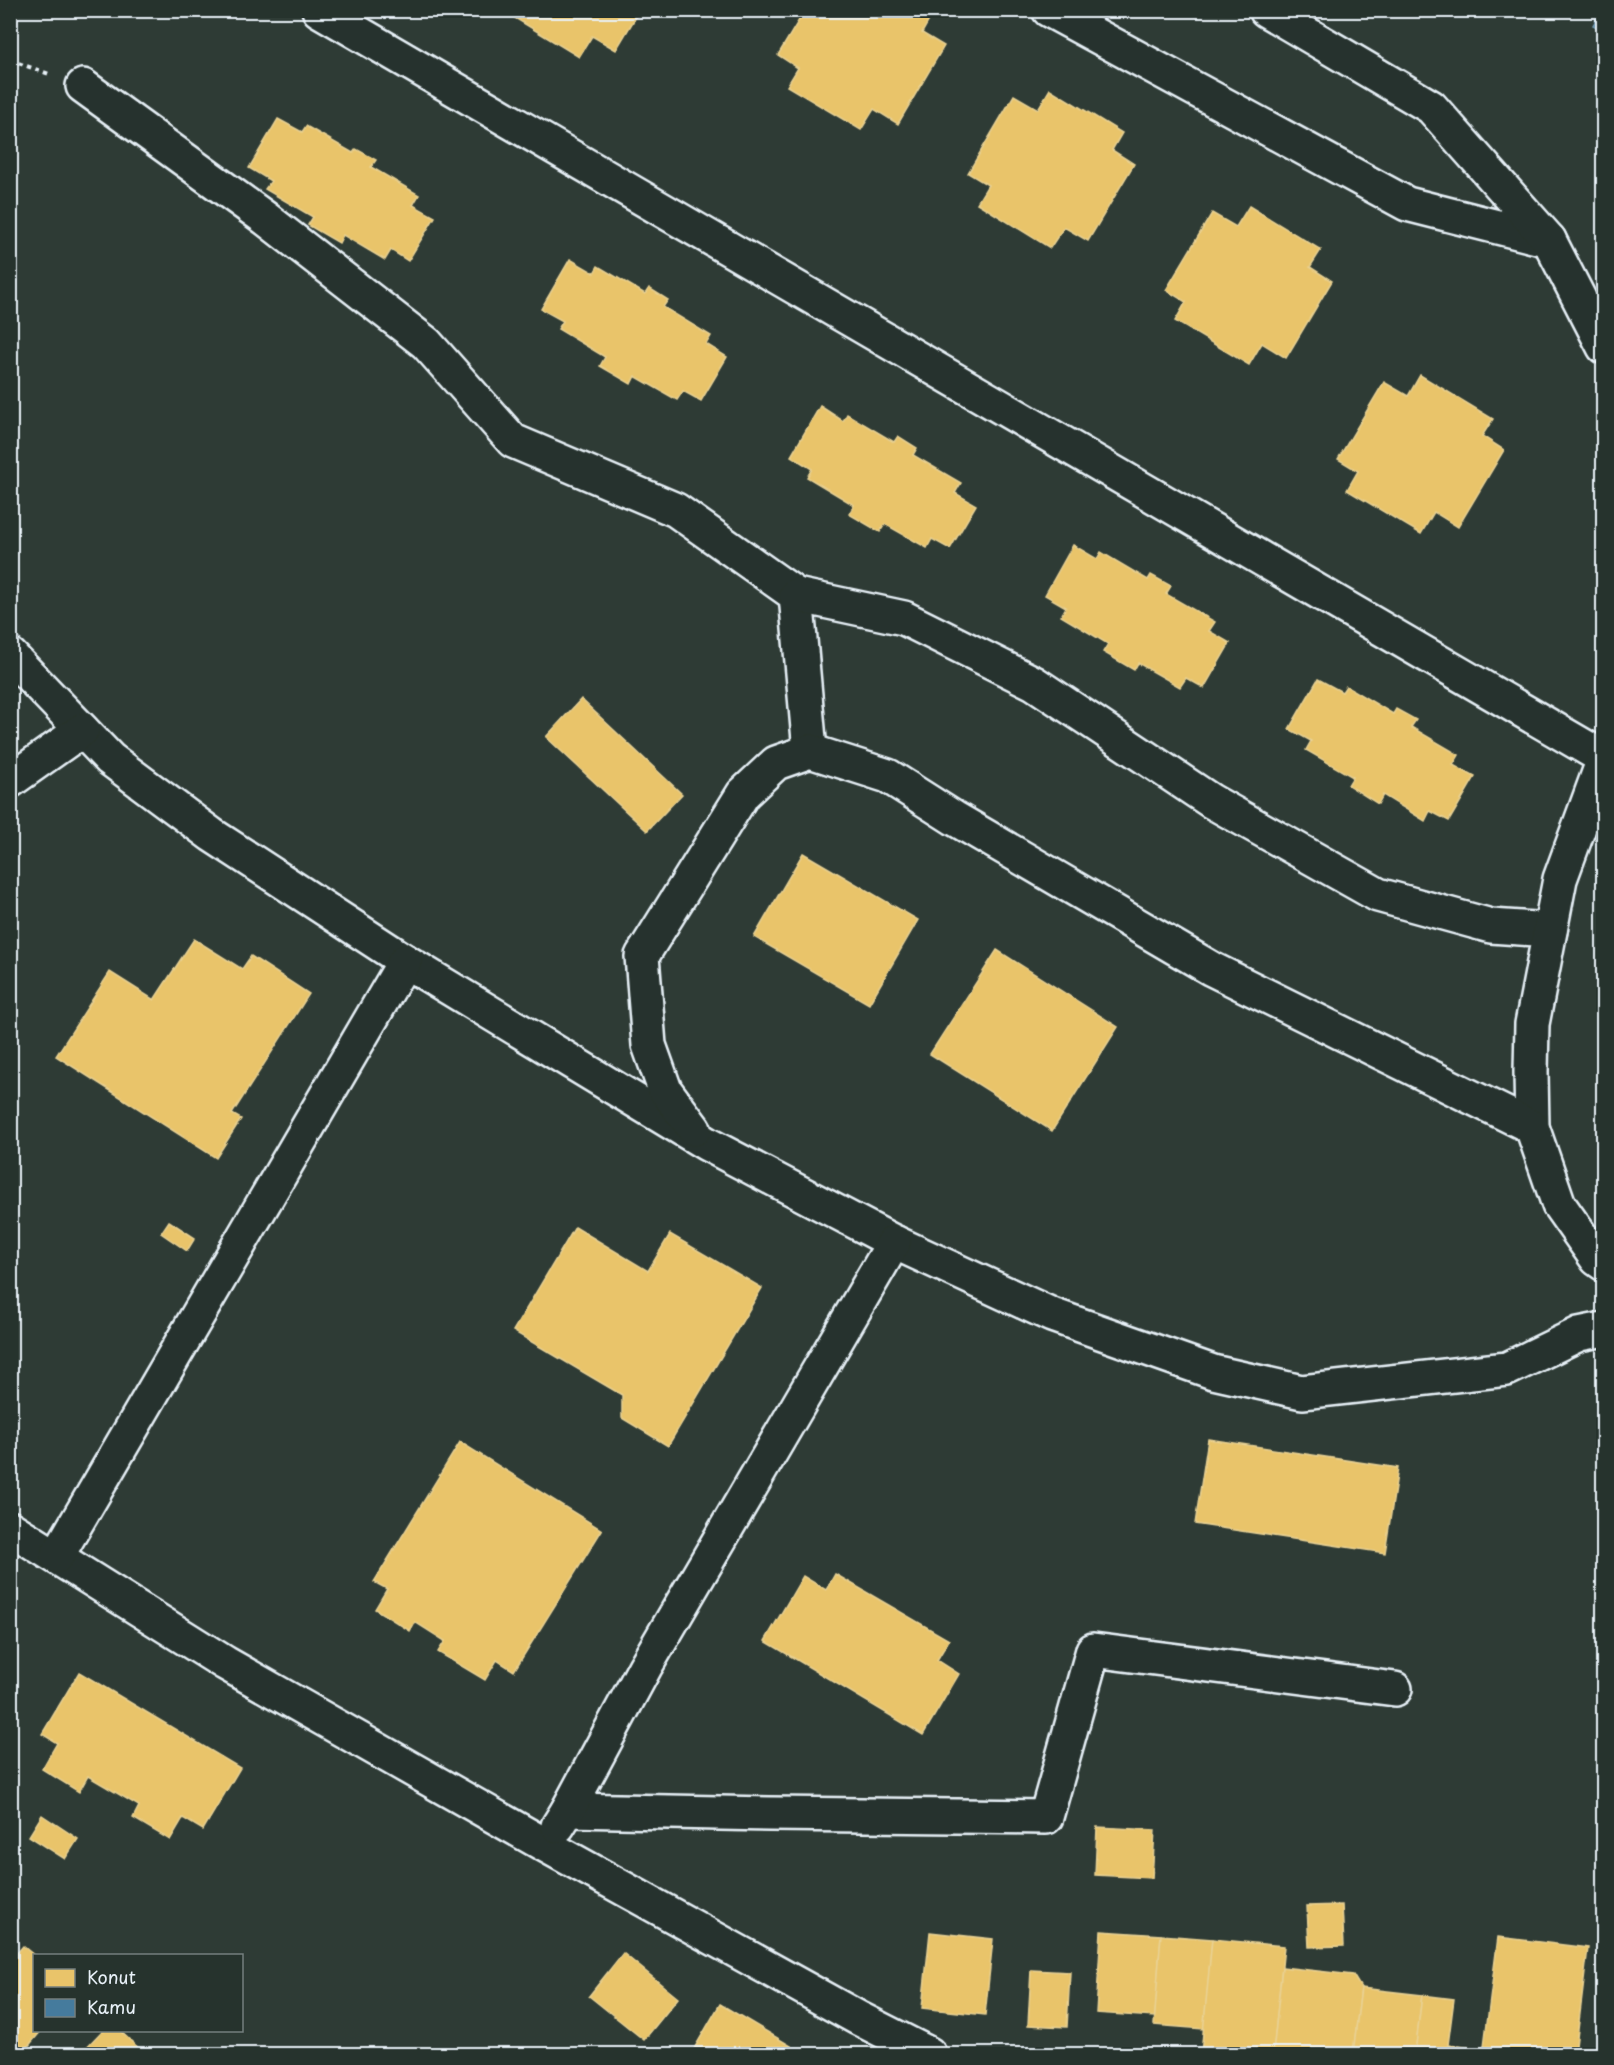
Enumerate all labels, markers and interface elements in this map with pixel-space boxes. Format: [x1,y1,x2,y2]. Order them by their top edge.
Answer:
legend [33,1954,243,2032]
text: Konut [87,1963,136,1990]
text: Kamu [87,1993,136,2020]

